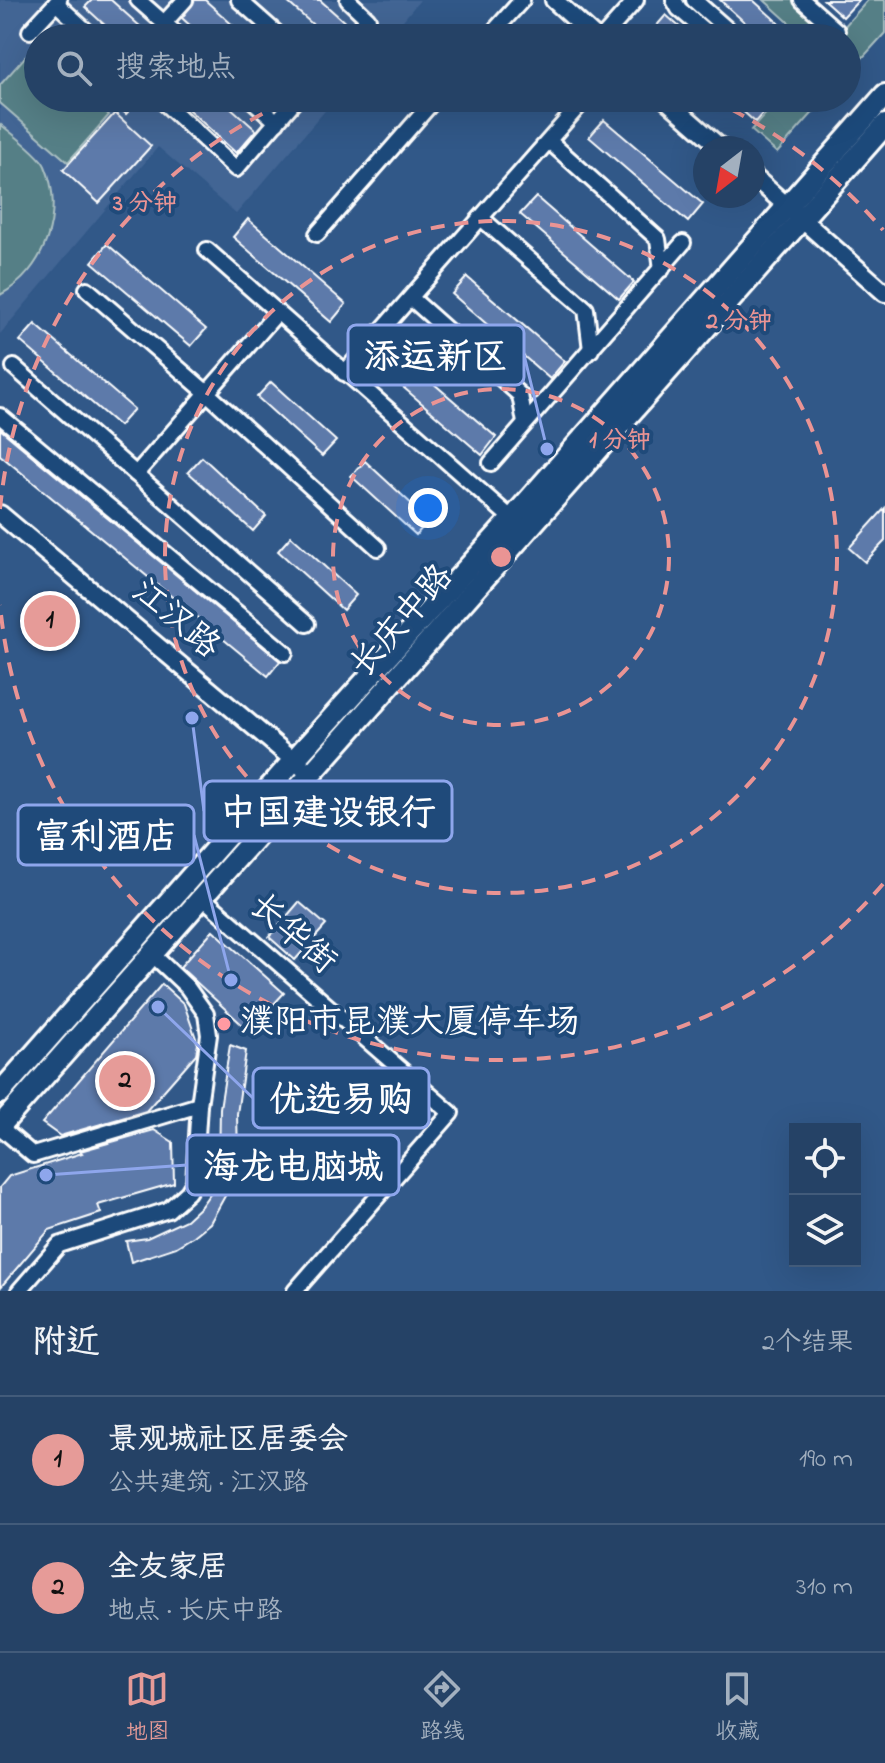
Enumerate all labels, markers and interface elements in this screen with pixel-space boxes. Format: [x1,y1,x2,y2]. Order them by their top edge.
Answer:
search box [24,24,861,112]
icon: search [52,46,96,90]
text: 搜索地点 [116,47,236,91]
north arrow [693,136,765,208]
text: 3 分钟 [112,187,177,222]
text: 2 分钟 [705,305,772,340]
callout: 添运新区 [348,325,524,385]
text: 添运新区 [364,333,508,386]
text: 1 分钟 [589,424,651,459]
your location [408,488,448,528]
centre of rings [487,543,515,571]
street label: 长庆中路 [340,554,466,690]
street label: 江汉路 [120,568,230,672]
pin: 1 [24,591,76,651]
callout: 中国建设银行 [204,781,452,841]
text: 中国建设银行 [220,789,436,842]
callout: 富利酒店 [18,805,194,865]
text: 富利酒店 [34,813,178,866]
street label: 长华街 [237,883,347,987]
place label: 濮阳市昆濮大厦停车场 [240,999,580,1049]
marker: 濮阳市昆濮大厦停车场 [215,1015,233,1033]
pin: 2 [99,1051,151,1111]
callout: 优选易购 [253,1068,429,1128]
text: 优选易购 [269,1076,413,1129]
map controls [789,1123,861,1267]
button: locate [789,1123,861,1195]
callout: 海龙电脑城 [187,1135,399,1195]
text: 海龙电脑城 [203,1143,383,1196]
button: layers [789,1195,861,1267]
text: 附近 [32,1319,100,1369]
text: 2个结果 [762,1325,853,1363]
text: 景观城社区居委会 [108,1419,348,1463]
text: 1 [54,1441,62,1479]
text: 190 m [799,1441,853,1479]
text: 公共建筑 · 江汉路 [108,1465,309,1503]
text: 全友家居 [108,1547,228,1591]
text: 2 [52,1569,64,1607]
text: 310 m [796,1569,853,1607]
text: 地点 · 长庆中路 [108,1593,283,1631]
tab: 地图 [125,1667,170,1749]
tab: 路线 [420,1667,465,1749]
tab: 收藏 [715,1667,760,1749]

